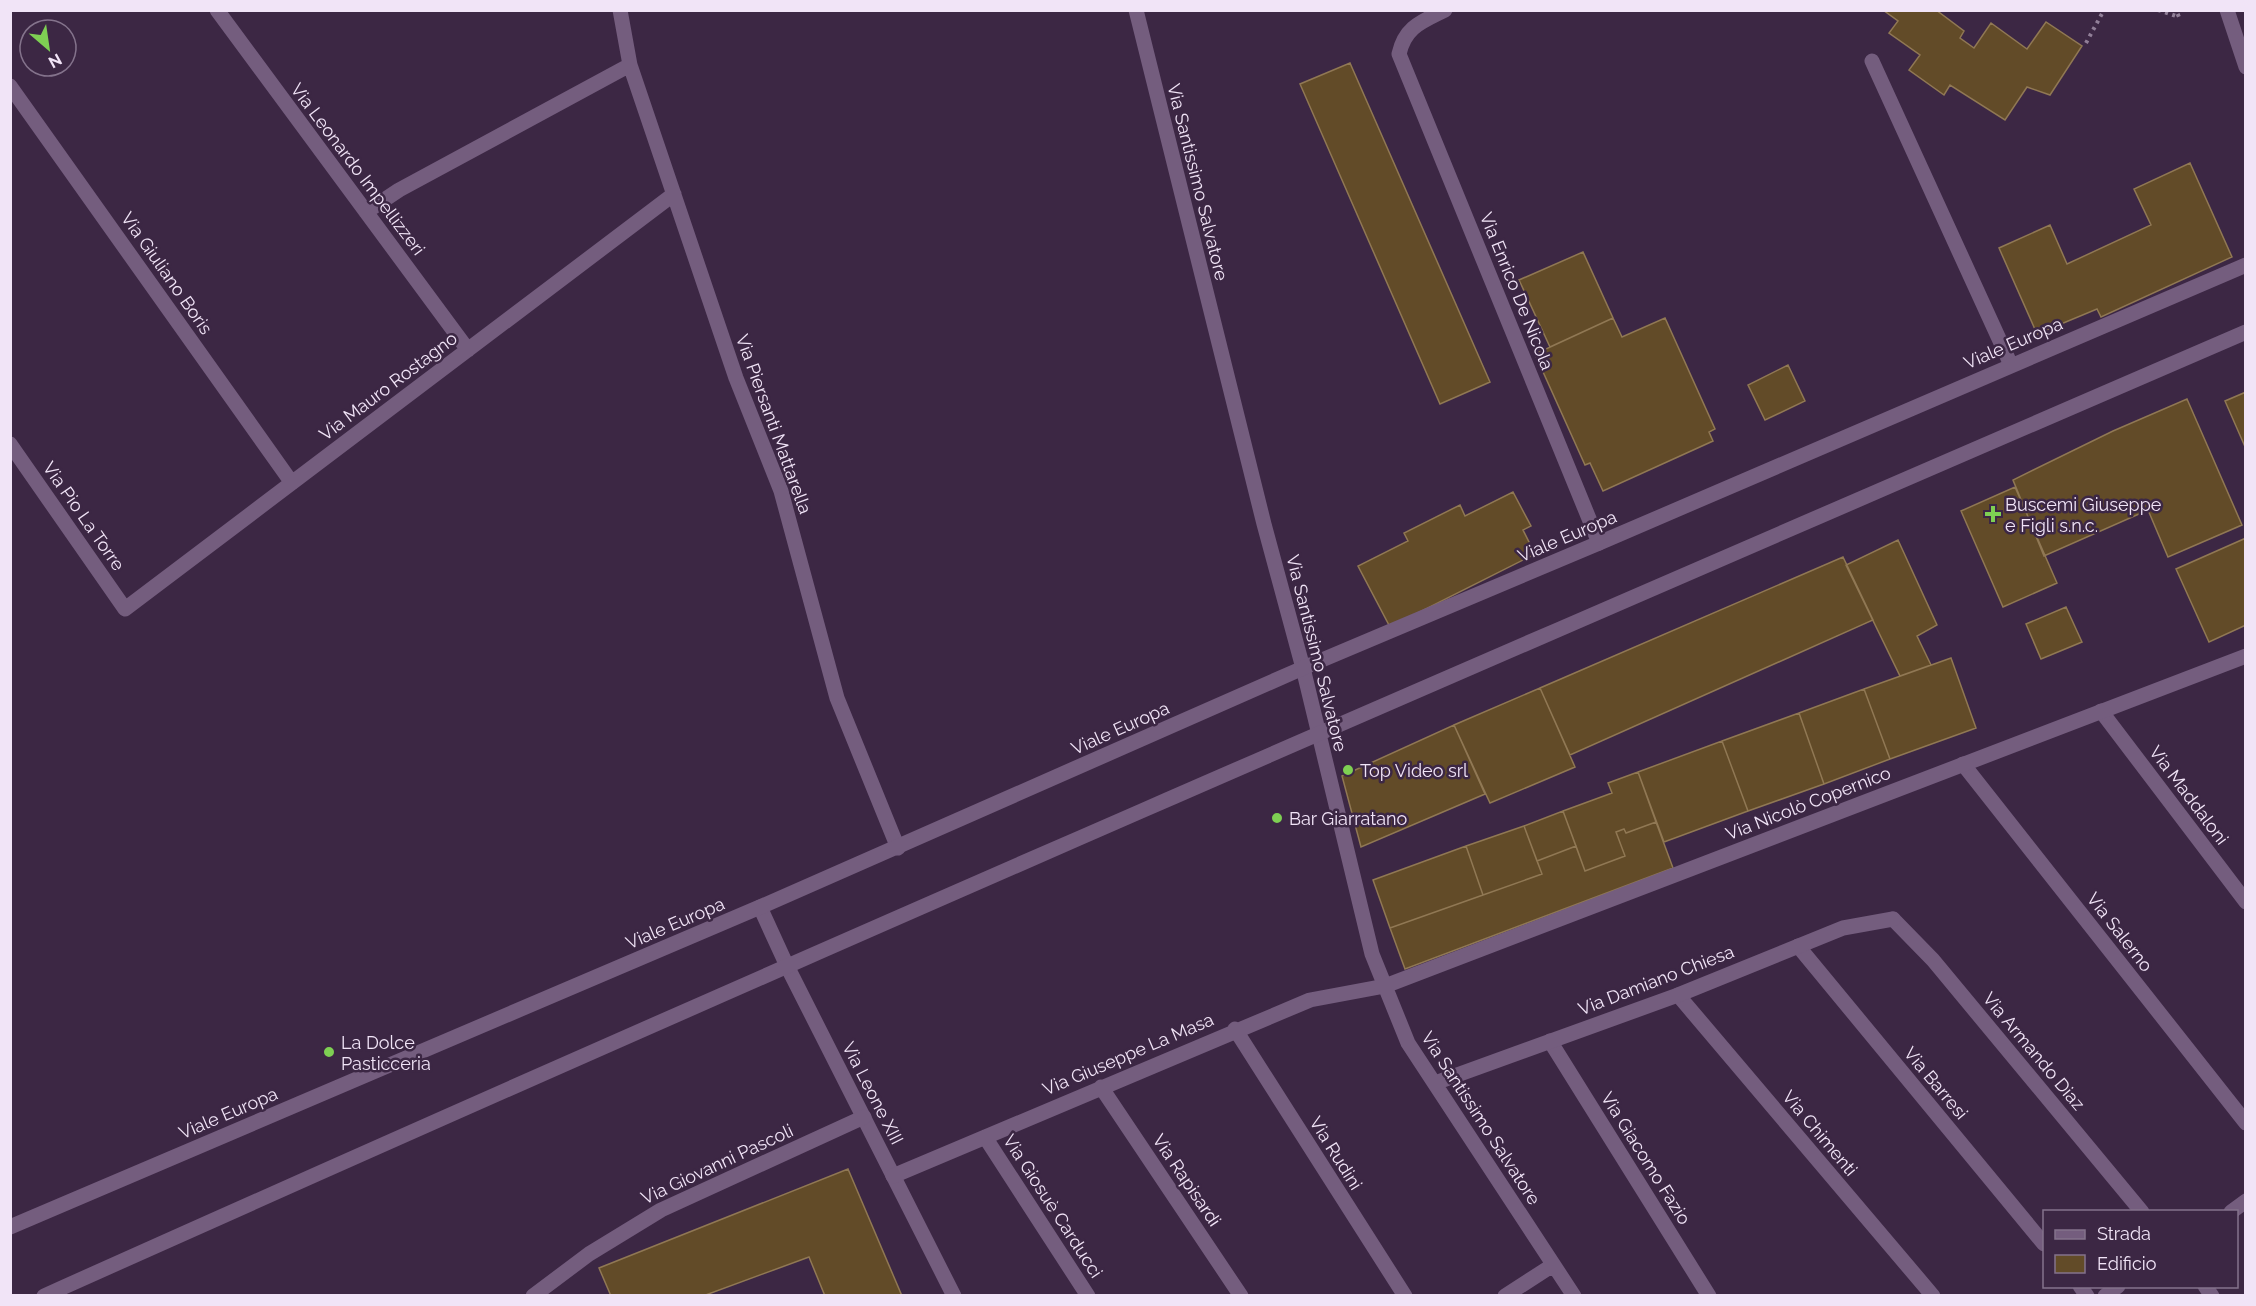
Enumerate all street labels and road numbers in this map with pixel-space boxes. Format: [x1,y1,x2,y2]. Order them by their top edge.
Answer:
street label: Via Leonardo Impellizzeri [287,79,429,259]
street label: Via Santissimo Salvatore [1163,81,1233,283]
street label: Via Giuliano Boris [117,208,217,338]
street label: Via Enrico De Nicola [1476,209,1558,373]
street label: Viale Europa [1961,313,2065,373]
street label: Via Mauro Rostagno [315,327,461,445]
street label: Via Piersanti Mattarella [732,331,816,517]
street label: Via Pio La Torre [39,458,130,575]
street label: Viale Europa [1515,506,1619,566]
street label: Via Santissimo Salvatore [1282,552,1352,754]
street label: Viale Europa [1068,697,1172,759]
street label: Via Maddaloni [2145,741,2233,849]
street label: Via Nicolò Copernico [1723,762,1894,844]
street label: Via Salerno [2083,888,2157,976]
street label: Viale Europa [623,893,727,953]
street label: Via Damiano Chiesa [1575,941,1737,1019]
street label: Via Armando Diaz [1979,988,2089,1114]
street label: Via Giuseppe La Masa [1039,1008,1217,1100]
street label: Via Santissimo Salvatore [1417,1027,1545,1209]
street label: Via Leone XIII [838,1038,908,1148]
street label: Via Barresi [1900,1043,1972,1123]
street label: Viale Europa [176,1083,280,1143]
street label: Via Chimenti [1778,1086,1862,1180]
street label: Via Giacomo Fazio [1597,1088,1695,1228]
street label: Via Rudini [1305,1112,1367,1194]
street label: Via Giovanni Pascoli [638,1120,796,1208]
street label: Via Rapisardi [1148,1130,1226,1230]
street label: Via Giosuè Carducci [999,1131,1107,1281]

